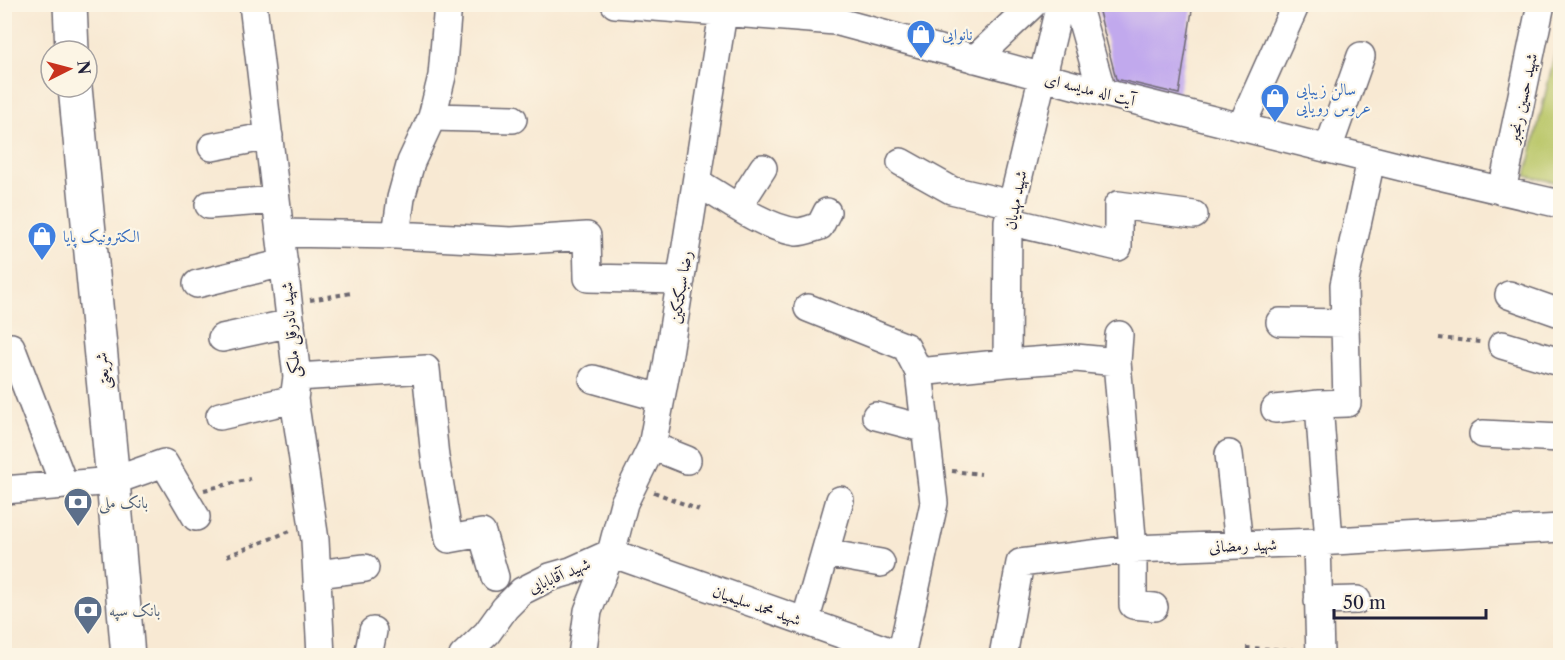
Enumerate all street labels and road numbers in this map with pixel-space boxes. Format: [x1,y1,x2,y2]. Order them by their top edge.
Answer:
street label: شهید حسین رنجبر [1502,51,1542,147]
street label: آیت اله مدیسه ای [1042,68,1139,111]
street label: شهید مهدیان [999,168,1032,232]
street label: رضا سبکتکین [664,249,696,325]
street label: شهید نادرقلی ملکی [276,281,306,379]
street label: شریعتی [90,351,116,390]
street label: شهید رمضانی [1209,534,1277,557]
street label: شهید آقابابایی [525,553,593,598]
street label: شهید محمد سلیمیان [710,581,804,630]

